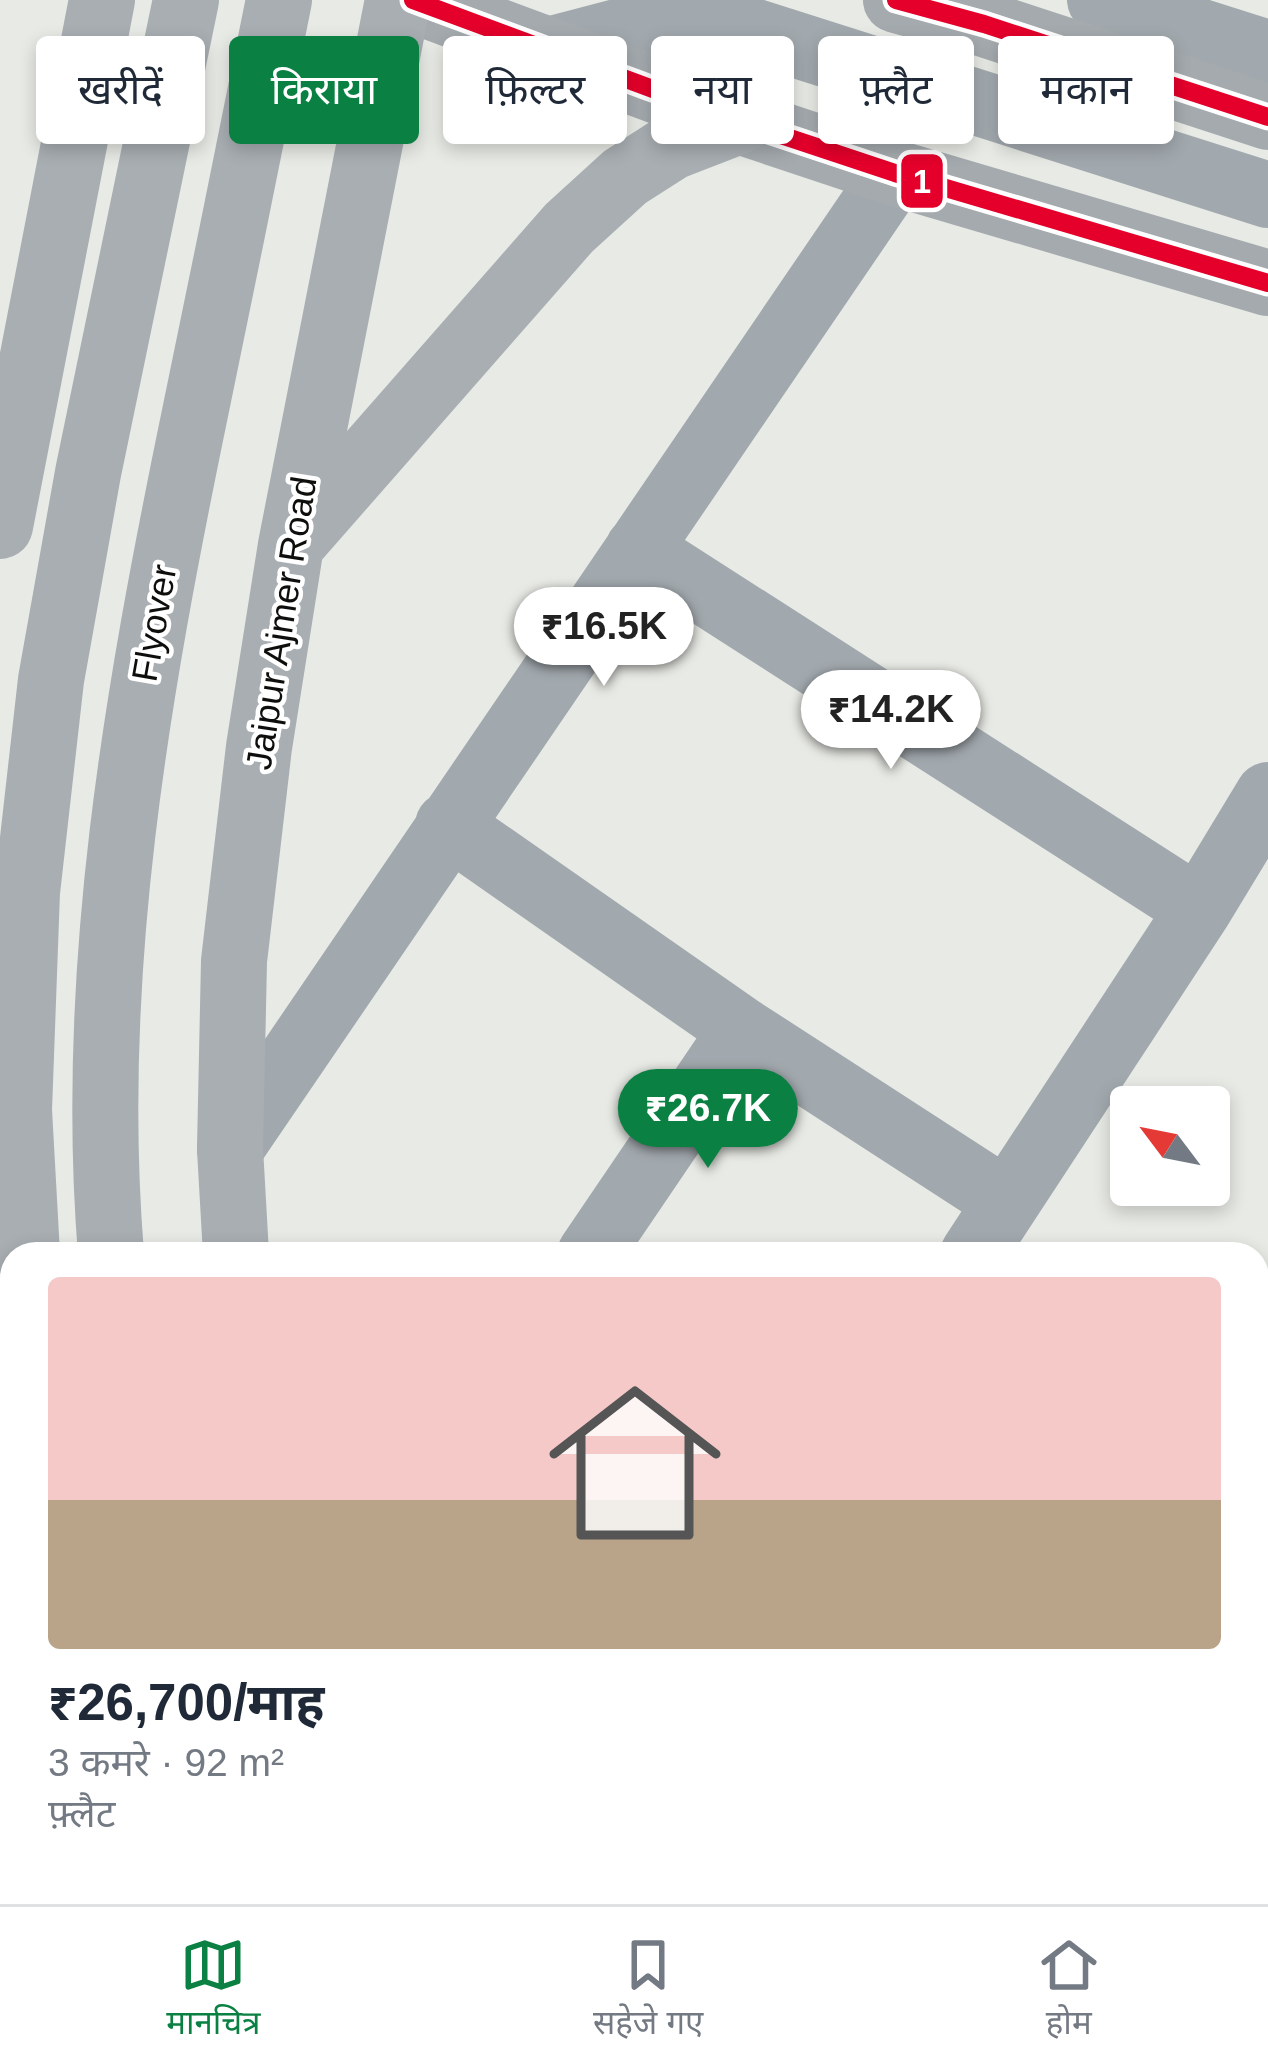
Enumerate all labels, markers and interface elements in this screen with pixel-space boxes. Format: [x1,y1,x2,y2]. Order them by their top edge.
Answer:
chip: खरीदें [36,36,205,144]
chip: किराया [229,36,419,144]
chip: फ़िल्टर [443,36,627,144]
chip: नया [651,36,794,144]
chip: फ़्लैट [818,36,974,144]
chip: मकान [998,36,1174,144]
line badge: 1 [899,152,945,210]
text: 1 [913,163,931,200]
street label: Jaipur Ajmer Road [238,474,324,772]
street label: Flyover [124,561,184,685]
pin: ₹16.5K [506,587,702,689]
text: ₹16.5K [541,604,667,647]
pin: ₹14.2K [793,670,989,772]
text: ₹14.2K [828,687,954,730]
pin: ₹26.7K [610,1069,806,1171]
text: ₹26.7K [645,1086,771,1129]
north arrow [1110,1086,1230,1206]
map controls [1110,1086,1230,1206]
icon: home [527,1355,743,1571]
text: ₹26,700/माह [48,1674,324,1731]
text: 3 कमरे · 92 m² [48,1741,284,1784]
text: फ़्लैट [48,1792,115,1835]
tab: मानचित्र [166,1932,261,2047]
tab: सहेजे गए [593,1932,703,2047]
tab: होम [1036,1932,1102,2047]

